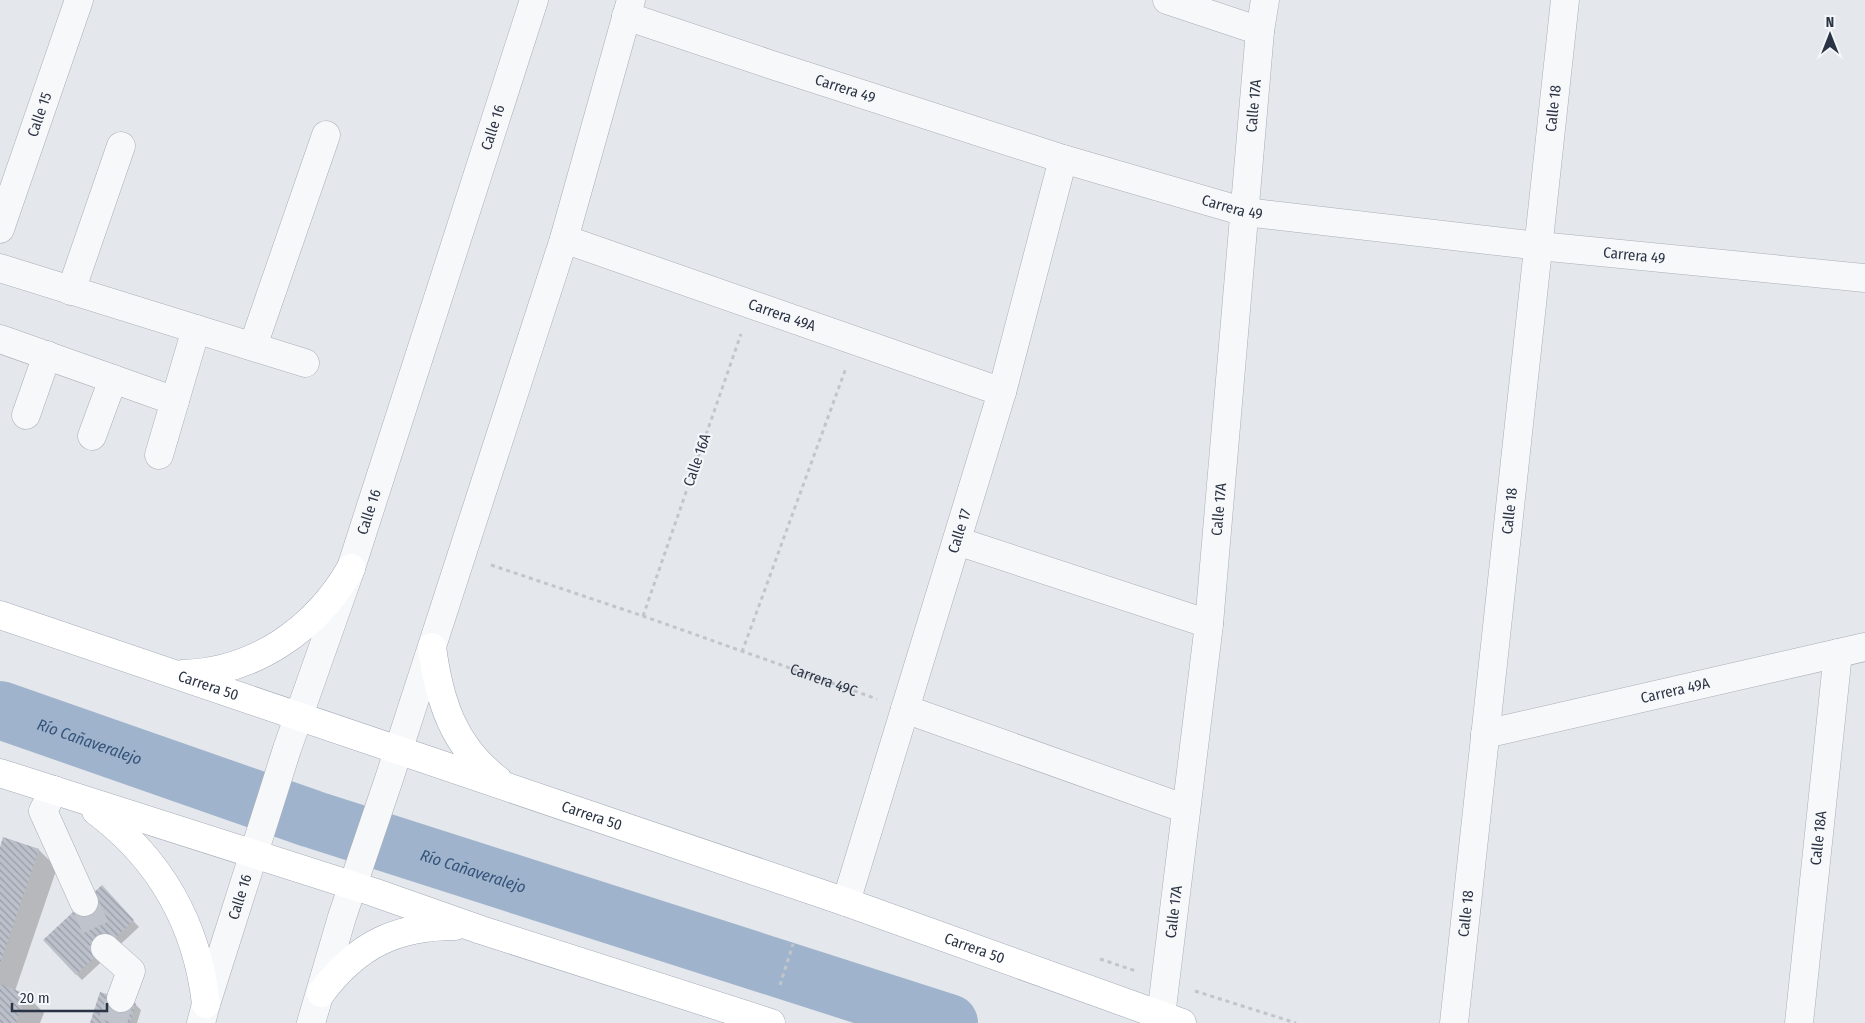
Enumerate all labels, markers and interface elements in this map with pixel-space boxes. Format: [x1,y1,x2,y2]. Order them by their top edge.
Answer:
north arrow [1805,10,1855,60]
text: N [1826,14,1834,31]
street label: Carrera 49 [813,71,878,107]
street label: Calle 17A [1242,79,1265,133]
street label: Calle 18 [1542,84,1565,133]
street label: Calle 15 [23,90,56,139]
street label: Calle 16 [477,102,509,153]
street label: Carrera 49 [1200,191,1264,223]
street label: Carrera 49 [1602,243,1666,267]
street label: Carrera 49A [746,295,818,335]
street label: Calle 16A [680,431,714,489]
street label: Calle 17A [1208,482,1230,536]
street label: Calle 16 [353,487,385,537]
street label: Calle 18 [1498,487,1521,535]
street label: Calle 17 [944,507,975,555]
street label: Carrera 49C [788,660,860,700]
street label: Carrera 50 [176,667,241,704]
street label: Carrera 49A [1639,674,1711,707]
water label: Río Cañaveralejo [35,715,144,769]
street label: Carrera 50 [559,797,624,834]
street label: Calle 18A [1807,810,1830,866]
water label: Río Cañaveralejo [418,845,528,897]
street label: Calle 16 [224,872,256,922]
street label: Calle 17A [1162,884,1186,939]
street label: Calle 18 [1454,889,1477,938]
street label: Carrera 50 [942,929,1007,967]
scale bar [12,980,108,1012]
text: 20 m [20,989,50,1007]

